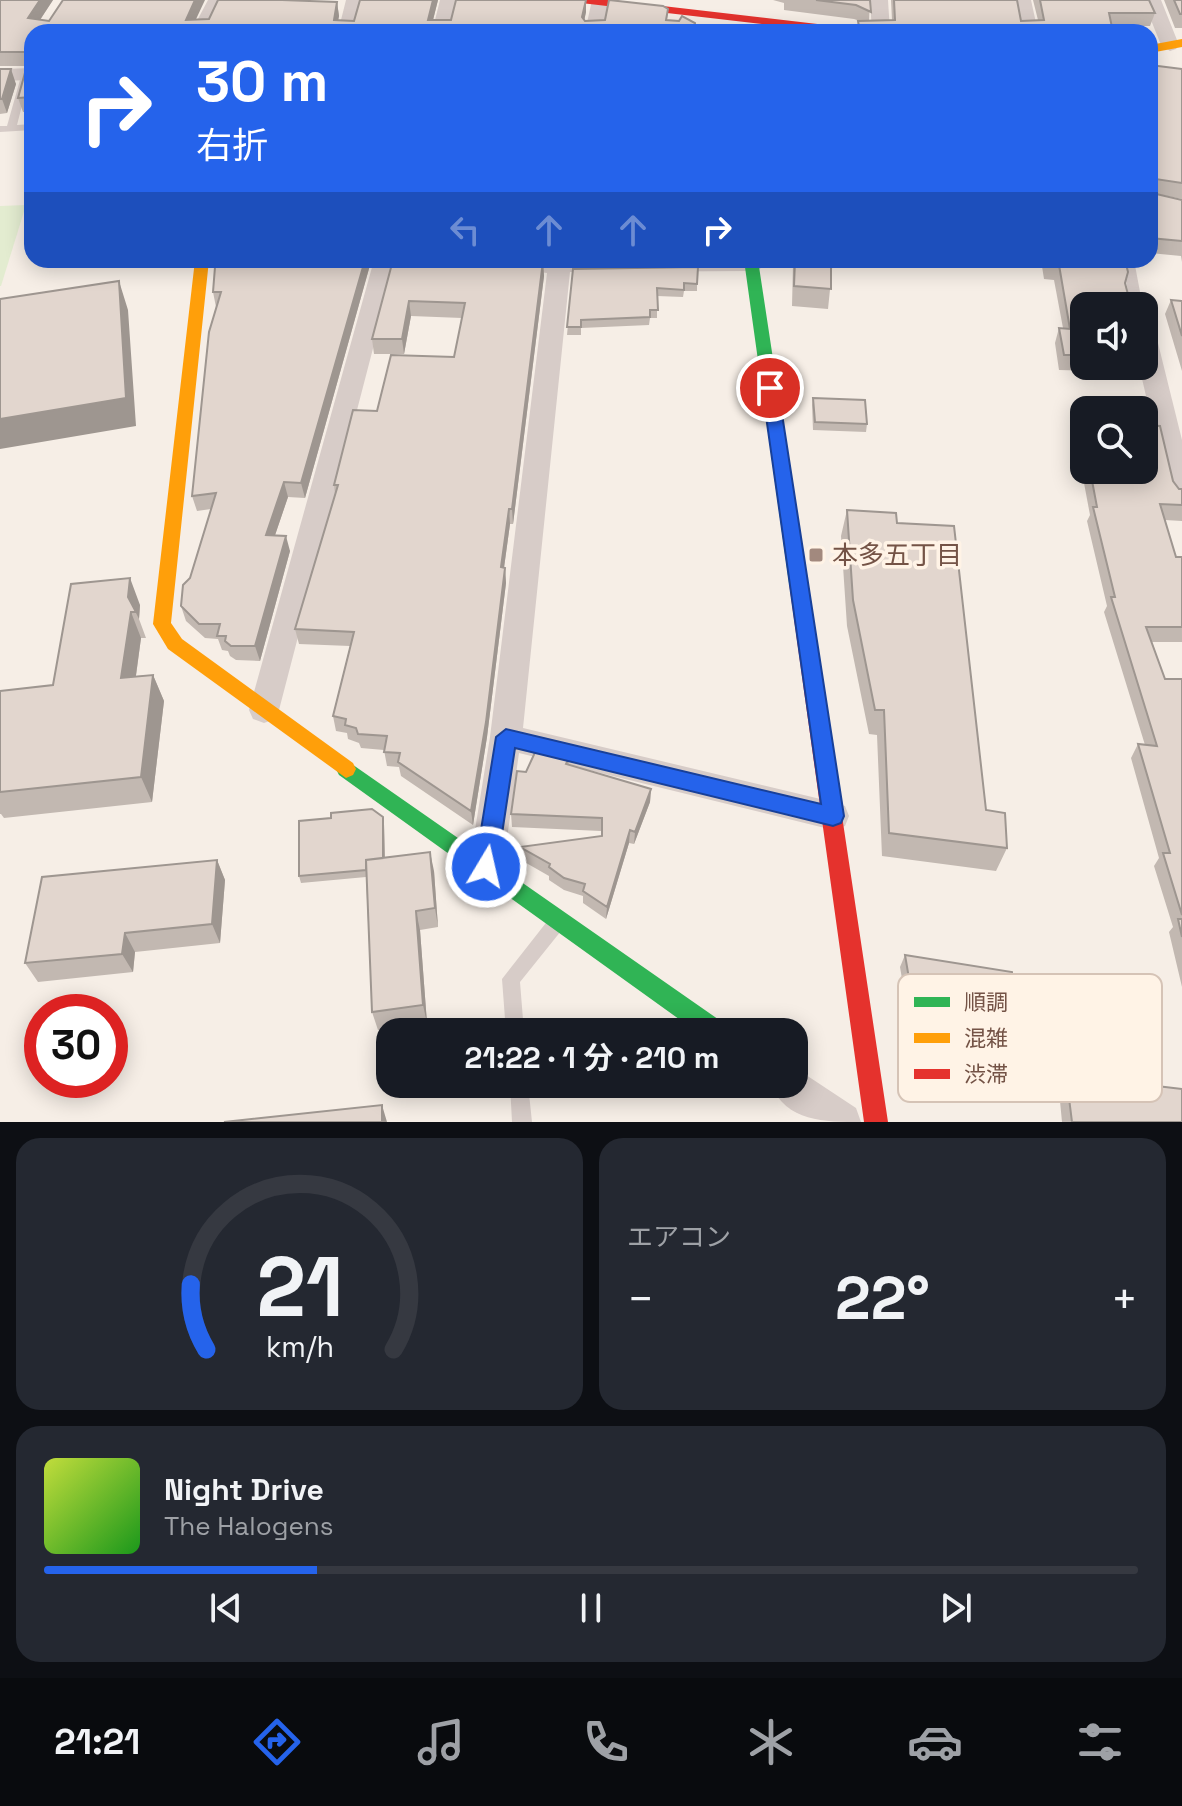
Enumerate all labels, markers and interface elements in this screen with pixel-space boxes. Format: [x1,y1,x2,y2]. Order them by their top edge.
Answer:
text: 30 m [196,46,328,117]
icon: right [64,56,168,160]
text: 右折 [196,123,268,169]
icon: left [443,208,487,252]
icon: ahead [527,208,571,252]
icon: ahead [611,208,655,252]
icon: right [695,208,739,252]
map controls [1070,292,1158,484]
button: sound [1070,292,1158,380]
pin [736,354,804,422]
icon: arrive [748,366,792,410]
button: search [1070,396,1158,484]
place label: 本多五丁目 [832,538,962,572]
marker: 本多五丁目 [807,546,825,564]
position arrow [444,825,528,909]
legend [898,974,1162,1102]
text: 順調 [964,988,1008,1016]
speed limit sign: 30 [24,994,128,1098]
text: 混雑 [964,1024,1008,1052]
text: 21:22 · 1 分 · 210 m [465,1038,719,1077]
text: 渋滞 [964,1060,1008,1088]
text: エアコン [627,1220,731,1254]
text: 21 [256,1234,343,1340]
text: 22° [835,1260,930,1337]
text: − [627,1271,654,1327]
text: + [1111,1271,1138,1327]
text: km/h [265,1329,334,1365]
text: Night Drive [164,1470,324,1509]
text: The Halogens [164,1509,333,1543]
icon: previous [204,1586,248,1630]
icon: pause [569,1586,613,1630]
icon: next [934,1586,978,1630]
icon: directions [249,1714,305,1770]
icon: music [413,1714,469,1770]
icon: phone [578,1714,634,1770]
icon: climate [743,1714,799,1770]
icon: car [907,1714,963,1770]
icon: filters [1072,1714,1128,1770]
text: 21:21 [54,1719,140,1765]

